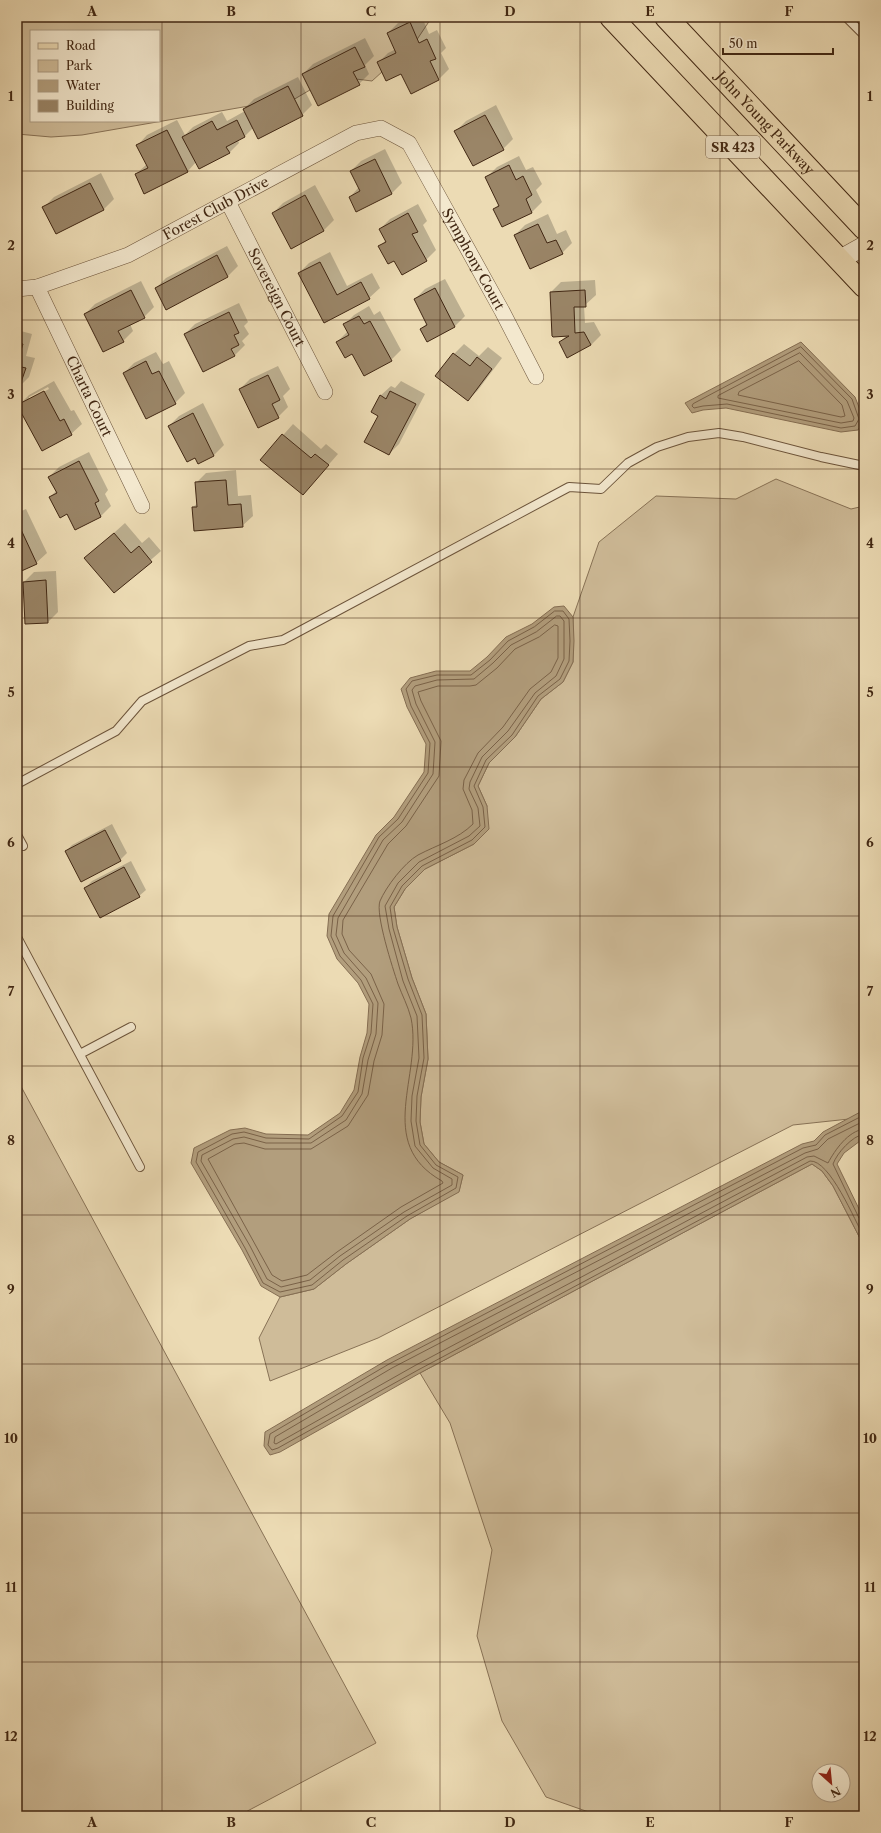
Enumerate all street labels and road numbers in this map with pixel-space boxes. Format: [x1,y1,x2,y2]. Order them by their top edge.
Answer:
street label: John Young Parkway [711,66,818,179]
road number: SR 423 [706,136,760,158]
street label: Forest Club Drive [160,172,272,244]
street label: Symphony Court [438,205,509,313]
street label: Sovereign Court [244,245,309,350]
street label: Charta Court [62,353,116,440]

